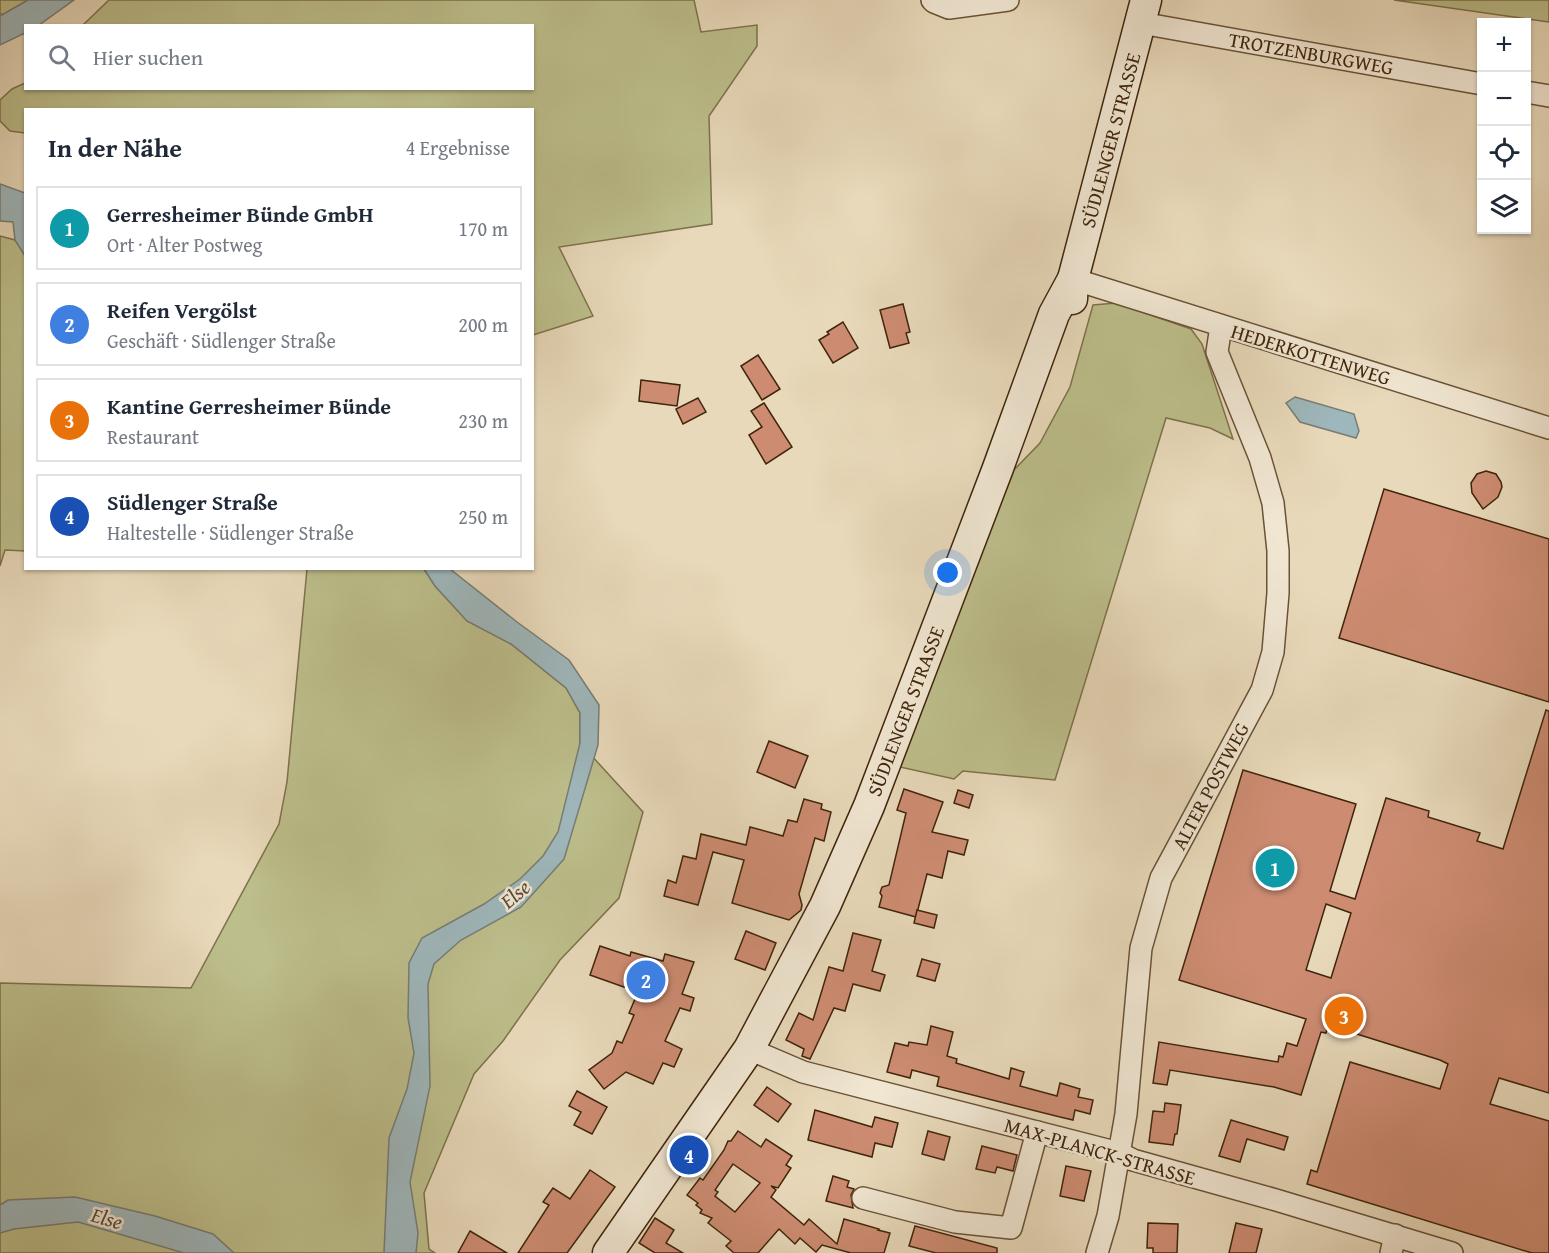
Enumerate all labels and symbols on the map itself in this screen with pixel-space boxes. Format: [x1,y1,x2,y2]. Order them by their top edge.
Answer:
street label: TROTZENBURGWEG [1226,24,1396,82]
street label: SÜDLENGER STRASSE [1073,49,1147,231]
street label: HEDERKOTTENWEG [1228,316,1394,392]
your location [933,558,962,587]
street label: SÜDLENGER STRASSE [859,622,951,800]
street label: ALTER POSTWEG [1164,717,1256,855]
pin: 1 [1256,846,1294,890]
water label: Else [492,872,537,917]
pin: 2 [626,958,666,1002]
pin: 3 [1324,994,1364,1038]
street label: MAX-PLANCK-STRASSE [1001,1110,1199,1192]
pin: 4 [670,1132,708,1178]
water label: Else [87,1199,126,1237]

